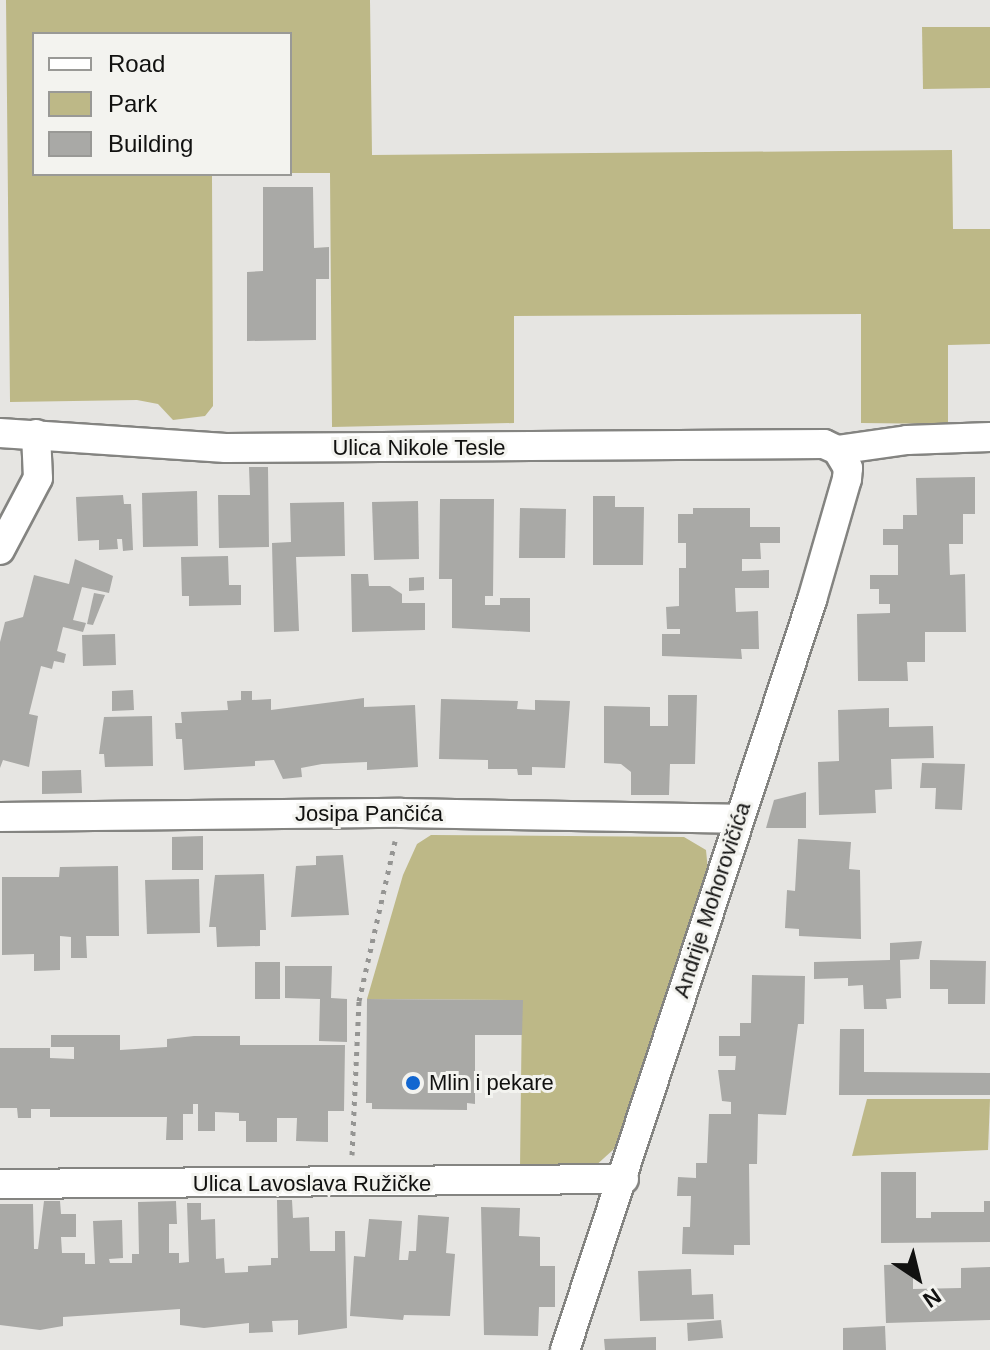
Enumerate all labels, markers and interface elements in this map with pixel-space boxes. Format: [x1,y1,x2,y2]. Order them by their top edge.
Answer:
legend [32,32,292,176]
text: Road [108,50,165,77]
text: Park [108,90,157,117]
text: Building [108,130,193,157]
street label: Ulica Nikole Tesle [332,435,506,461]
street label: Andrije Mohorovičića [668,799,756,1001]
street label: Josipa Pančića [295,801,443,827]
place label: Mlin i pekare [429,1070,554,1096]
marker: Mlin i pekare [404,1074,422,1092]
street label: Ulica Lavoslava Ružičke [193,1171,431,1197]
north arrow [878,1238,958,1318]
text: N [918,1283,946,1313]

